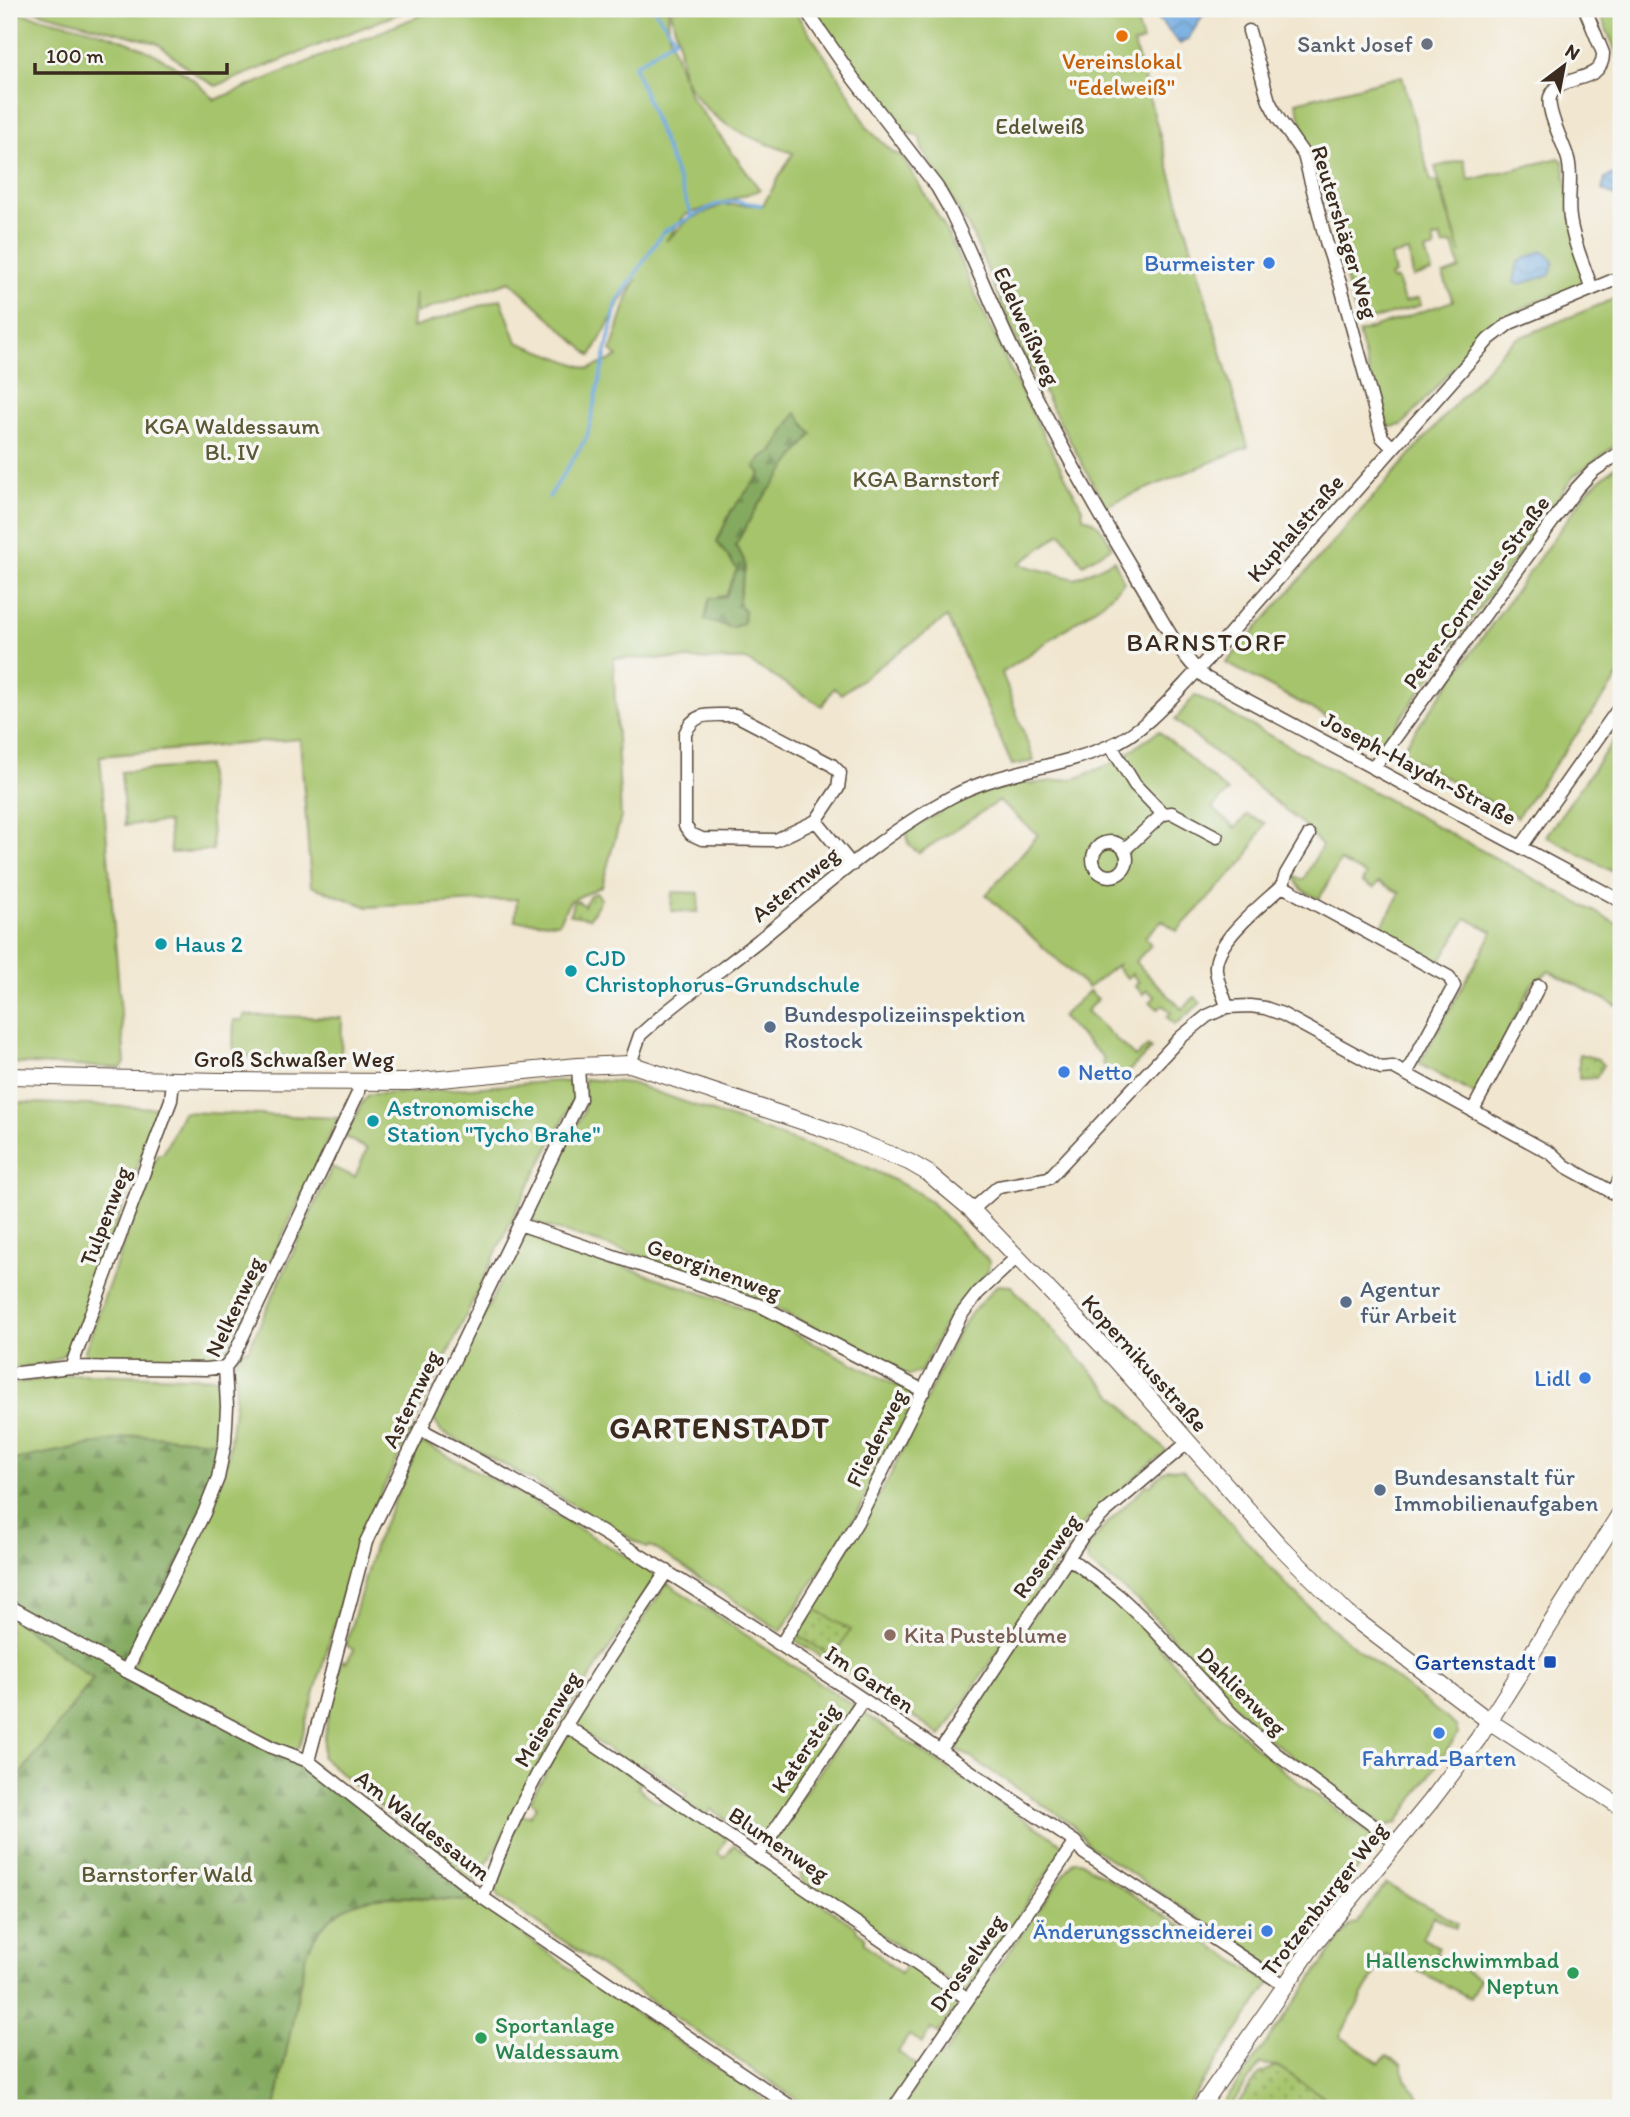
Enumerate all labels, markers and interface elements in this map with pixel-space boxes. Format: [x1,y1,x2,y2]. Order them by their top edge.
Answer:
marker: Vereinslokal "Edelweiß" [1114,28,1130,44]
place label: Sankt Josef [1297,30,1413,58]
scale bar [35,32,228,76]
north arrow [1528,32,1598,102]
marker: Sankt Josef [1419,36,1435,52]
text: N [1561,39,1584,65]
text: 100 m [46,43,104,68]
place label: Vereinslokal "Edelweiß" [1062,47,1182,101]
park label: Edelweiß [995,112,1085,140]
street label: Reutershäger Weg [1305,142,1385,322]
place label: Burmeister [1144,249,1255,277]
marker: Burmeister [1261,255,1277,271]
street label: Edelweißweg [987,262,1067,390]
park label: KGA Waldessaum Bl. IV [144,412,320,466]
park label: KGA Barnstorf [853,465,1000,493]
street label: Kuphalstraße [1241,468,1349,588]
street label: Peter-Cornelius-Straße [1396,490,1556,694]
district label: BARNSTORF [1126,626,1288,658]
street label: Joseph-Haydn-Straße [1317,705,1521,831]
street label: Asternweg [745,840,845,928]
place label: Haus 2 [175,930,243,958]
marker: Haus 2 [153,936,169,952]
place label: CJD Christophorus-Grundschule [585,944,860,998]
marker: CJD Christophorus-Grundschule [563,963,579,979]
place label: Bundespolizeiinspektion Rostock [784,1000,1025,1054]
marker: Bundespolizeiinspektion Rostock [762,1019,778,1035]
street label: Groß Schwaßer Weg [194,1045,395,1073]
place label: Netto [1078,1058,1133,1086]
marker: Netto [1056,1064,1072,1080]
place label: Astronomische Station "Tycho Brahe" [387,1094,601,1148]
marker: Astronomische Station "Tycho Brahe" [365,1113,381,1129]
street label: Tulpenweg [73,1162,137,1270]
street label: Georginenweg [643,1232,785,1306]
street label: Nelkenweg [199,1252,269,1361]
place label: Agentur für Arbeit [1360,1275,1457,1329]
street label: Kopernikusstraße [1076,1288,1214,1438]
marker: Agentur für Arbeit [1338,1294,1354,1310]
street label: Asternweg [375,1345,447,1452]
place label: Lidl [1534,1364,1571,1392]
marker: Lidl [1577,1370,1593,1386]
street label: Fliederweg [839,1384,913,1492]
district label: GARTENSTADT [609,1409,831,1446]
place label: Bundesanstalt für Immobilienaufgaben [1394,1463,1598,1517]
marker: Bundesanstalt für Immobilienaufgaben [1372,1482,1388,1498]
street label: Rosenweg [1006,1508,1086,1604]
place label: Kita Pusteblume [904,1621,1067,1649]
marker: Kita Pusteblume [882,1627,898,1643]
street label: Im Garten [820,1639,920,1719]
street label: Dahlienweg [1192,1641,1293,1742]
place label: Gartenstadt [1415,1648,1536,1676]
marker: Gartenstadt [1542,1654,1558,1670]
street label: Meisenweg [507,1666,587,1772]
street label: Katersteig [765,1697,845,1798]
marker: Fahrrad-Barten [1431,1725,1447,1741]
place label: Fahrrad-Barten [1362,1744,1516,1772]
street label: Am Waldessaum [350,1763,496,1887]
street label: Blumenweg [724,1800,835,1888]
street label: Trotzenburger Weg [1255,1816,1393,1982]
park label: Barnstorfer Wald [81,1860,253,1888]
street label: Drosselweg [923,1909,1011,2017]
place label: Änderungsschneiderei [1033,1917,1253,1945]
marker: Änderungsschneiderei [1259,1923,1275,1939]
place label: Hallenschwimmbad Neptun [1366,1946,1559,2000]
marker: Hallenschwimmbad Neptun [1565,1965,1581,1981]
place label: Sportanlage Waldessaum [495,2011,620,2065]
marker: Sportanlage Waldessaum [473,2030,489,2046]

